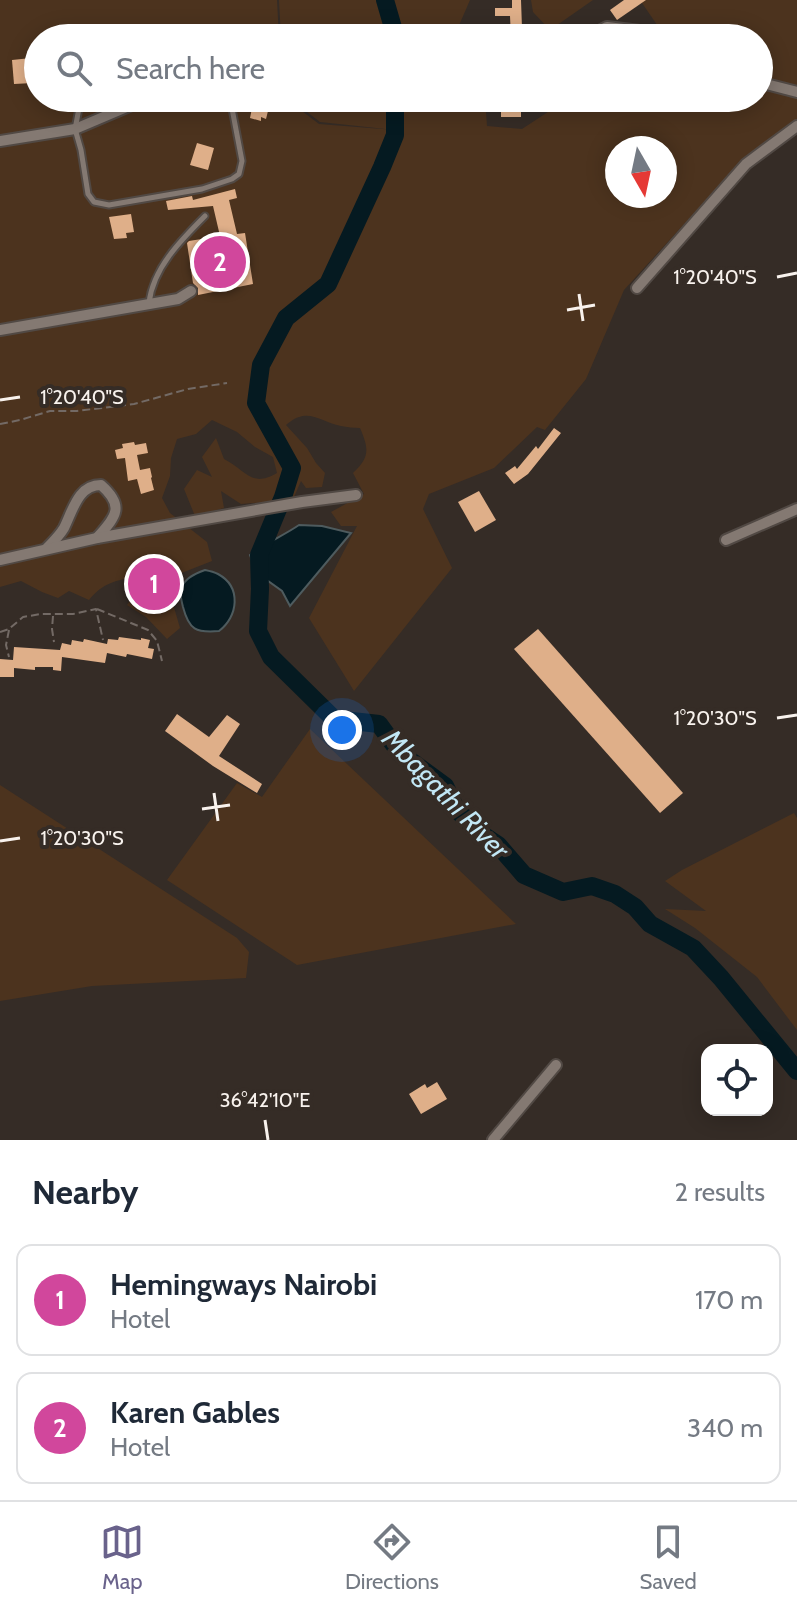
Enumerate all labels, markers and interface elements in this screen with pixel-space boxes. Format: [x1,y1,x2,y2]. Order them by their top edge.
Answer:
search box [24,24,773,112]
icon: search [52,46,96,90]
text: Search here [116,50,265,87]
north arrow [605,136,677,208]
pin: 2 [194,232,246,292]
text: 1°20'40"S [673,265,757,289]
text: 1°20'40"S [40,385,124,409]
pin: 1 [128,554,180,614]
text: 1°20'30"S [673,706,757,730]
your location [322,710,362,750]
water label: Mbagathi River [375,721,517,867]
text: 1°20'30"S [40,826,124,850]
map controls [701,1044,773,1116]
button: locate [701,1044,773,1116]
text: 36°42'10"E [220,1088,310,1112]
text: Nearby [32,1171,139,1213]
text: 2 results [674,1176,765,1208]
text: Hemingways Nairobi [110,1266,377,1303]
text: 1 [55,1284,65,1316]
text: 170 m [695,1284,763,1316]
text: Hotel [110,1303,170,1335]
text: Karen Gables [110,1394,280,1431]
text: 2 [53,1412,67,1444]
text: 340 m [687,1412,763,1444]
text: Hotel [110,1431,170,1463]
tab: Map [100,1520,144,1595]
tab: Directions [345,1520,439,1595]
tab: Saved [640,1520,697,1595]

